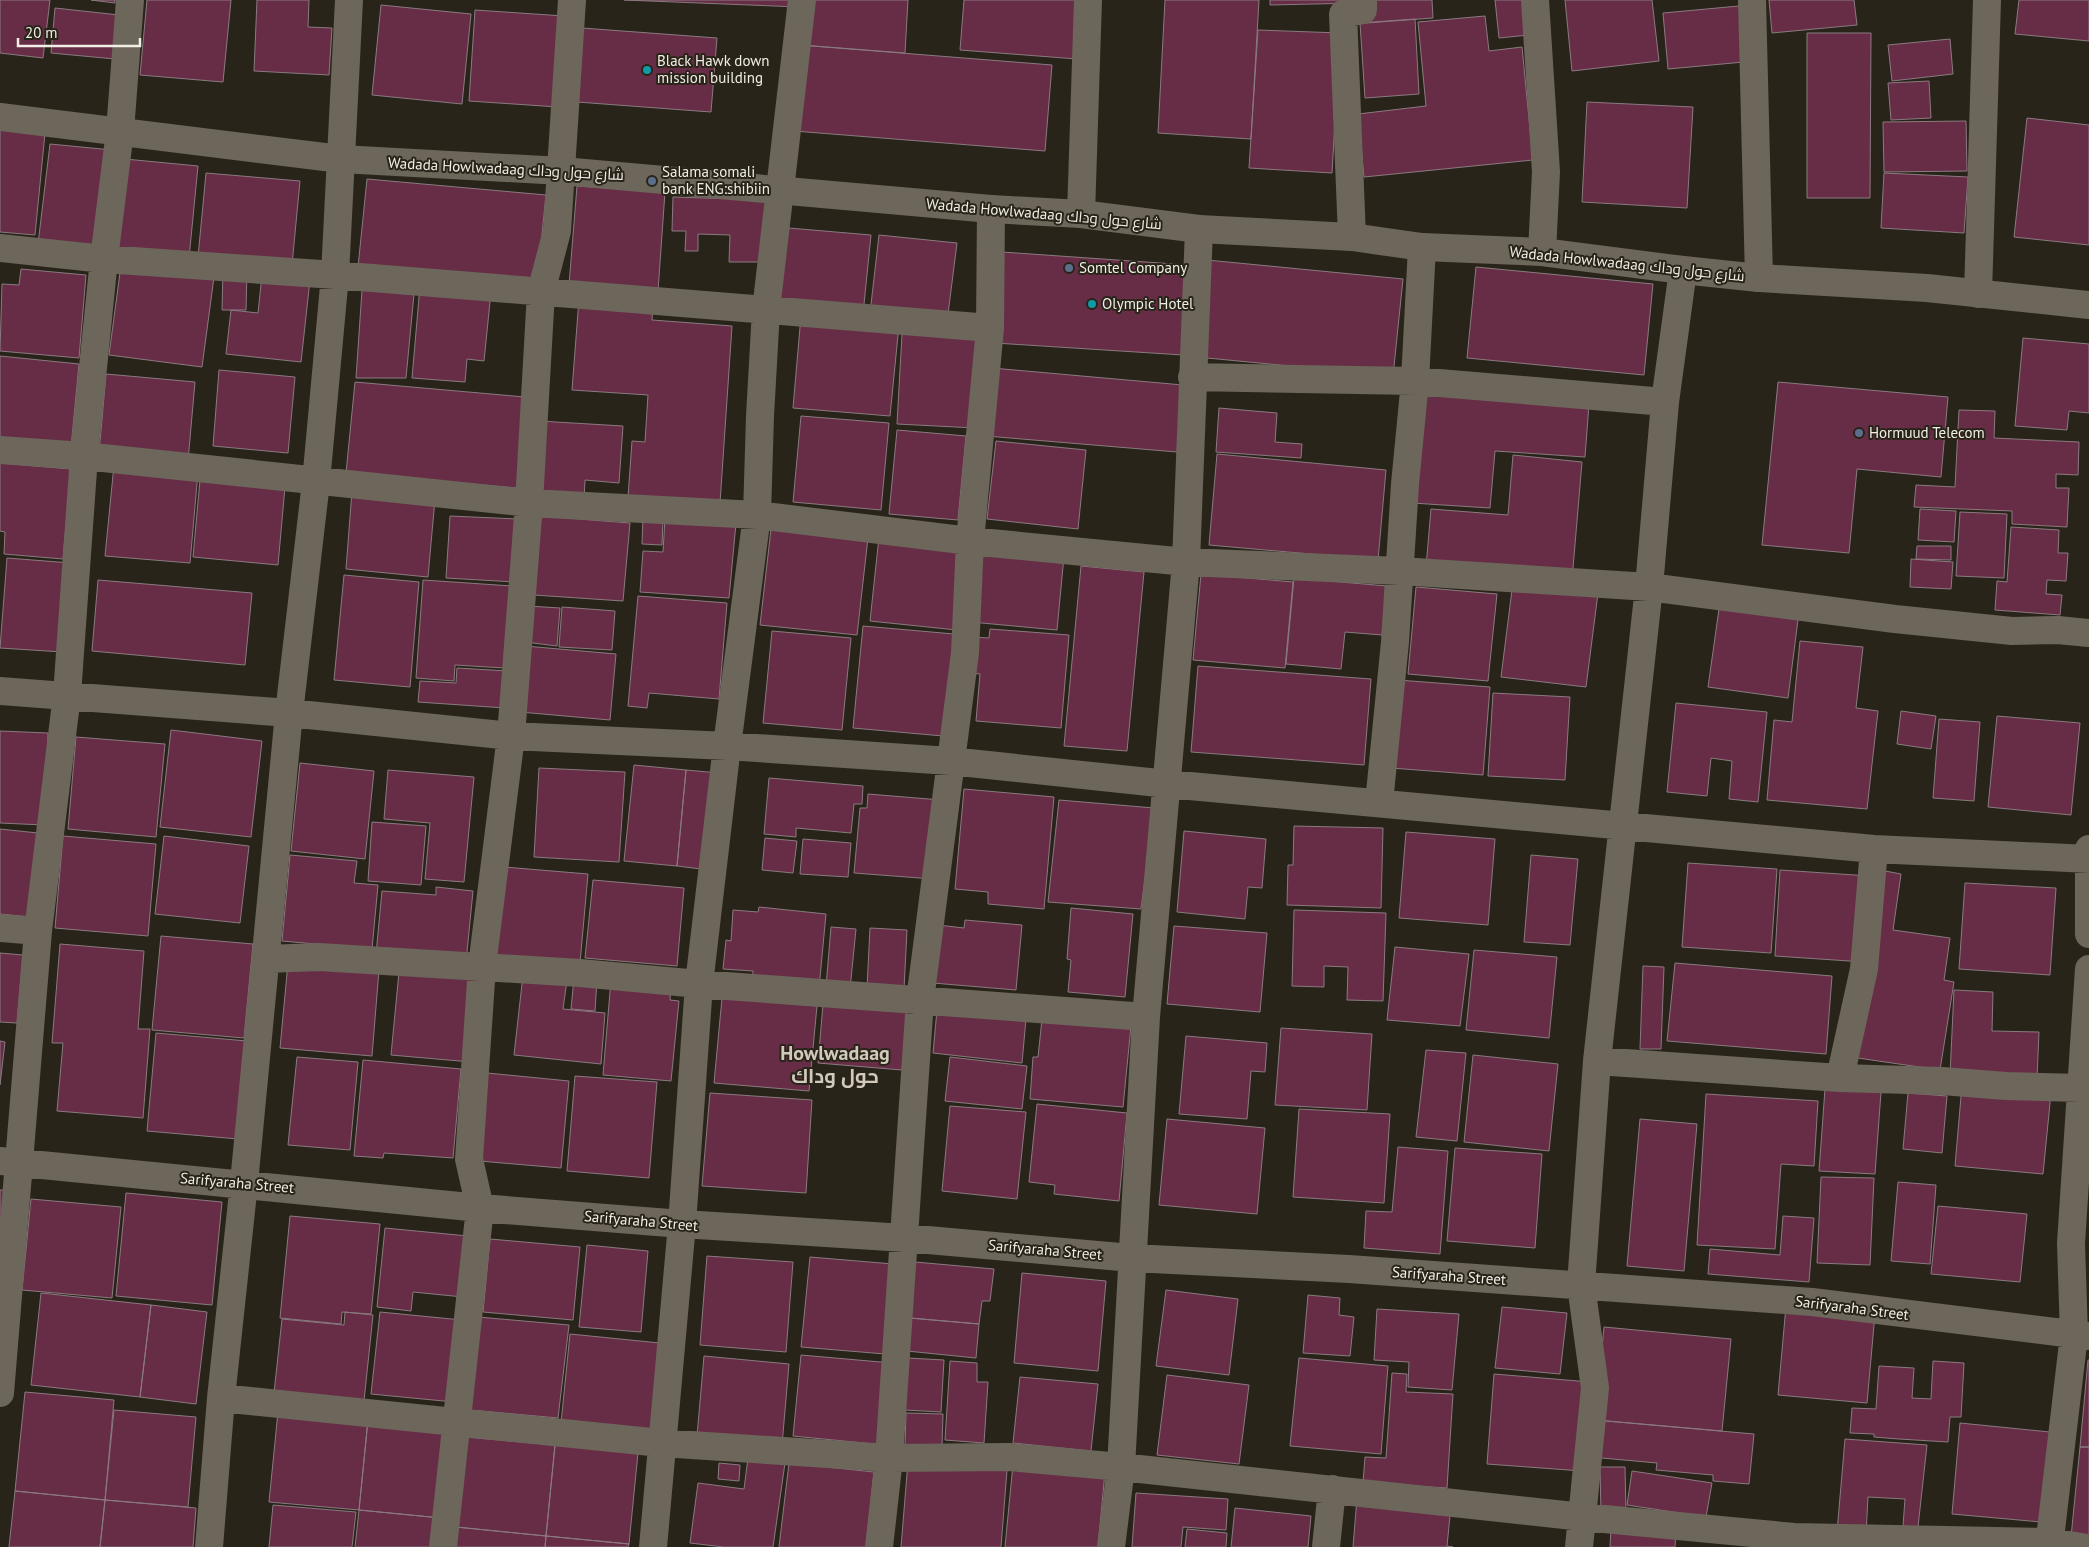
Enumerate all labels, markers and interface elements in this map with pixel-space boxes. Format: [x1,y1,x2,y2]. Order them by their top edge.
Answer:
scale bar [18,15,140,47]
text: 20 m [25,23,58,42]
place label: Black Hawk down mission building [657,51,770,87]
marker: Black Hawk down mission building [641,64,653,76]
street label: Wadada Howlwadaag شارع حول وداك [387,153,625,186]
place label: Salama somali bank ENG:shibiin [662,162,770,198]
marker: Salama somali bank ENG:shibiin [646,175,658,187]
street label: Wadada Howlwadaag شارع حول وداك [925,194,1163,235]
street label: Wadada Howlwadaag شارع حول وداك [1508,242,1746,287]
place label: Somtel Company [1079,258,1187,277]
marker: Somtel Company [1063,262,1075,274]
place label: Olympic Hotel [1102,294,1194,313]
marker: Olympic Hotel [1086,298,1098,310]
place label: Hormuud Telecom [1869,423,1985,442]
marker: Hormuud Telecom [1853,427,1865,439]
district label: Howlwadaag حول وداك [780,1040,890,1089]
street label: Sarifyaraha Street [179,1168,295,1197]
street label: Sarifyaraha Street [583,1206,699,1235]
street label: Sarifyaraha Street [987,1235,1103,1264]
street label: Sarifyaraha Street [1391,1262,1507,1289]
street label: Sarifyaraha Street [1794,1291,1910,1324]

